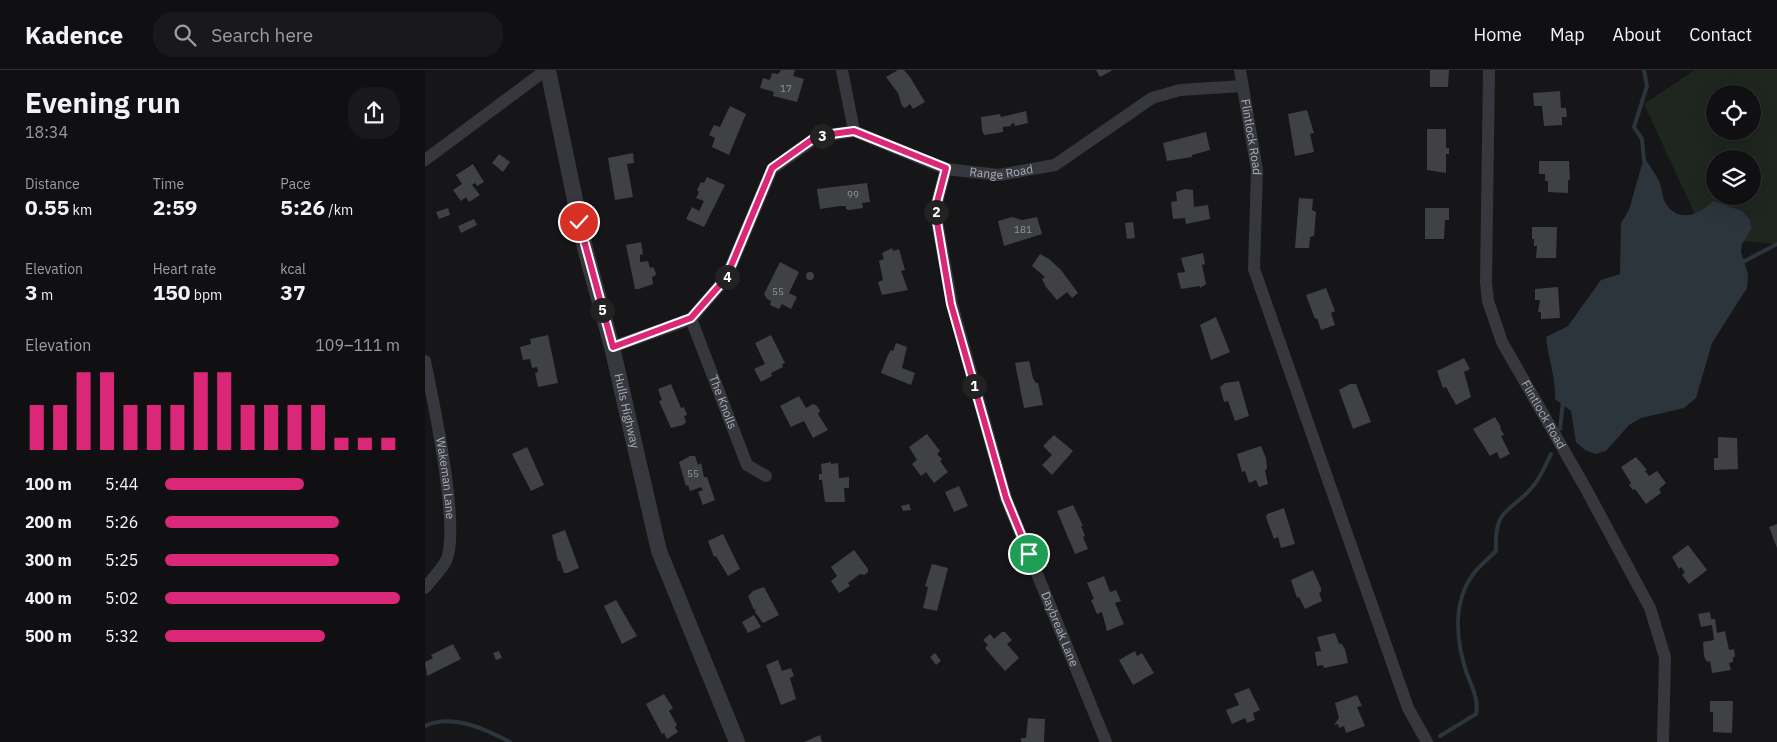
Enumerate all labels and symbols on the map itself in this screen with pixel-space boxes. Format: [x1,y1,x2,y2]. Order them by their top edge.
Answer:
house number: 17 [780,82,792,95]
street label: Flintlock Road [1238,98,1265,175]
pin: 3 [809,124,835,148]
street label: Range Road [969,161,1034,182]
house number: 99 [847,188,859,201]
pin: 2 [923,200,949,224]
pin [558,201,600,243]
house number: 181 [1014,223,1032,236]
pin: 4 [715,264,739,290]
house number: 55 [772,285,784,298]
pin: 5 [589,298,615,322]
street label: Hulls Highway [611,372,643,450]
street label: The Knolls [706,373,741,431]
pin: 1 [961,374,987,398]
street label: Flintlock Road [1518,377,1569,451]
street label: Wakeman Lane [433,436,458,520]
house number: 55 [687,467,699,480]
pin [1008,533,1050,575]
street label: Daybreak Lane [1038,589,1082,669]

